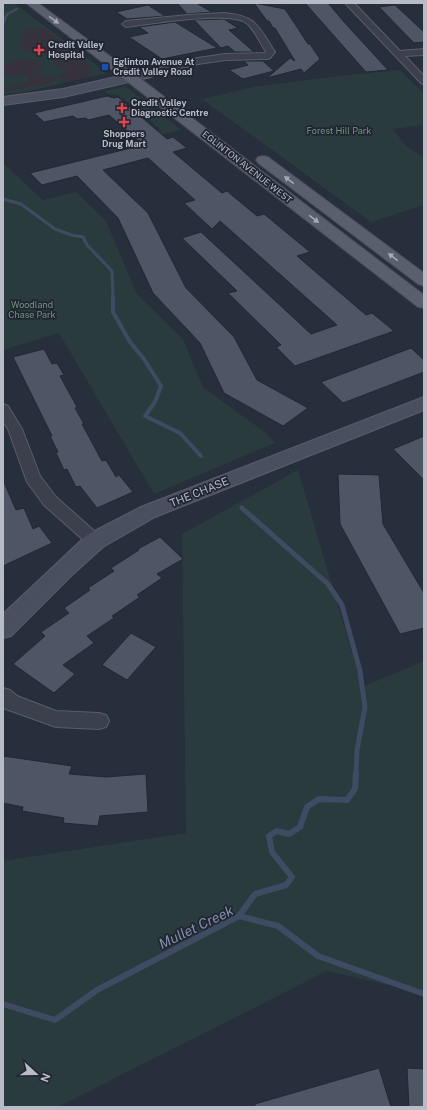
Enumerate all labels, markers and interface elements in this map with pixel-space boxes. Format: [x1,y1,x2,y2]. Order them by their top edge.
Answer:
one-way arrow [49,16,59,24]
place label: Credit Valley Hospital [48,39,104,60]
marker: Credit Valley Hospital [33,44,45,56]
place label: Eglinton Avenue At Credit Valley Road [113,56,195,77]
marker: Eglinton Avenue At Credit Valley Road [100,62,110,72]
place label: Credit Valley Diagnostic Centre [131,97,208,118]
marker: Credit Valley Diagnostic Centre [116,102,128,114]
marker: Shoppers Drug Mart [119,117,129,127]
park label: Forest Hill Park [307,125,371,136]
place label: Shoppers Drug Mart [102,128,146,149]
street label: EGLINTON AVENUE WEST [200,128,295,205]
one-way arrow [283,175,294,184]
one-way arrow [309,214,319,222]
one-way arrow [387,253,398,262]
park label: Woodland Chase Park [8,299,56,320]
street label: THE CHASE [168,475,230,509]
water label: Mullet Creek [156,902,236,952]
north arrow [16,1054,56,1094]
text: N [38,1071,52,1084]

